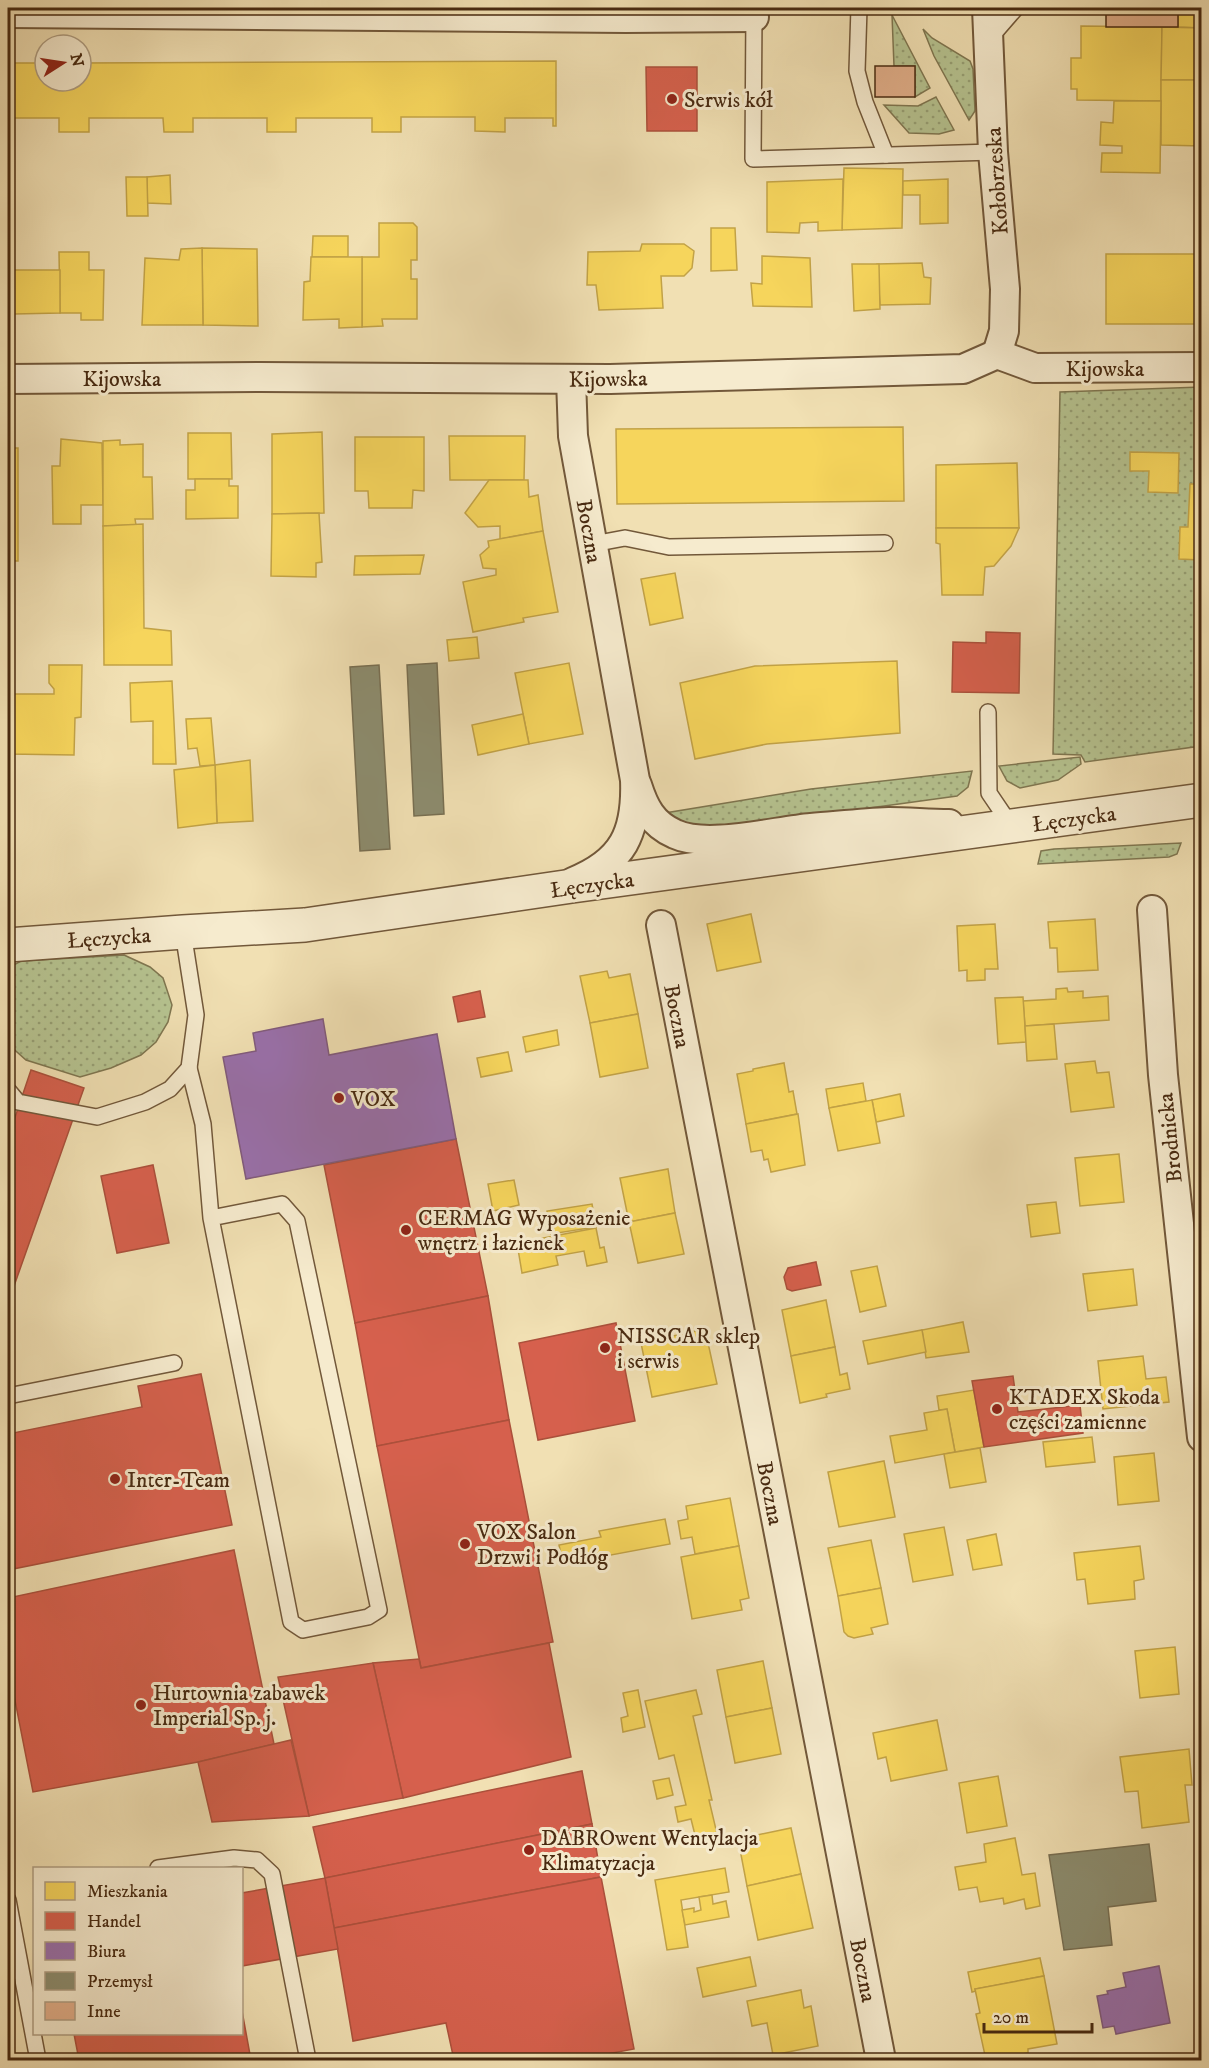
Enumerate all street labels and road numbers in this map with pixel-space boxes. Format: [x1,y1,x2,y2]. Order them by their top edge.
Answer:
street label: Kołobrzeska [980,126,1015,236]
street label: Kijowska [1066,356,1145,383]
street label: Kijowska [568,365,648,394]
street label: Kijowska [83,366,162,393]
street label: Boczna [570,497,608,566]
street label: Łęczycka [1031,800,1118,839]
street label: Łęczycka [549,866,636,905]
street label: Łęczycka [66,922,153,955]
street label: Boczna [657,982,696,1051]
street label: Brodnicka [1152,1091,1189,1184]
street label: Boczna [750,1459,789,1528]
street label: Boczna [843,1936,882,2005]

